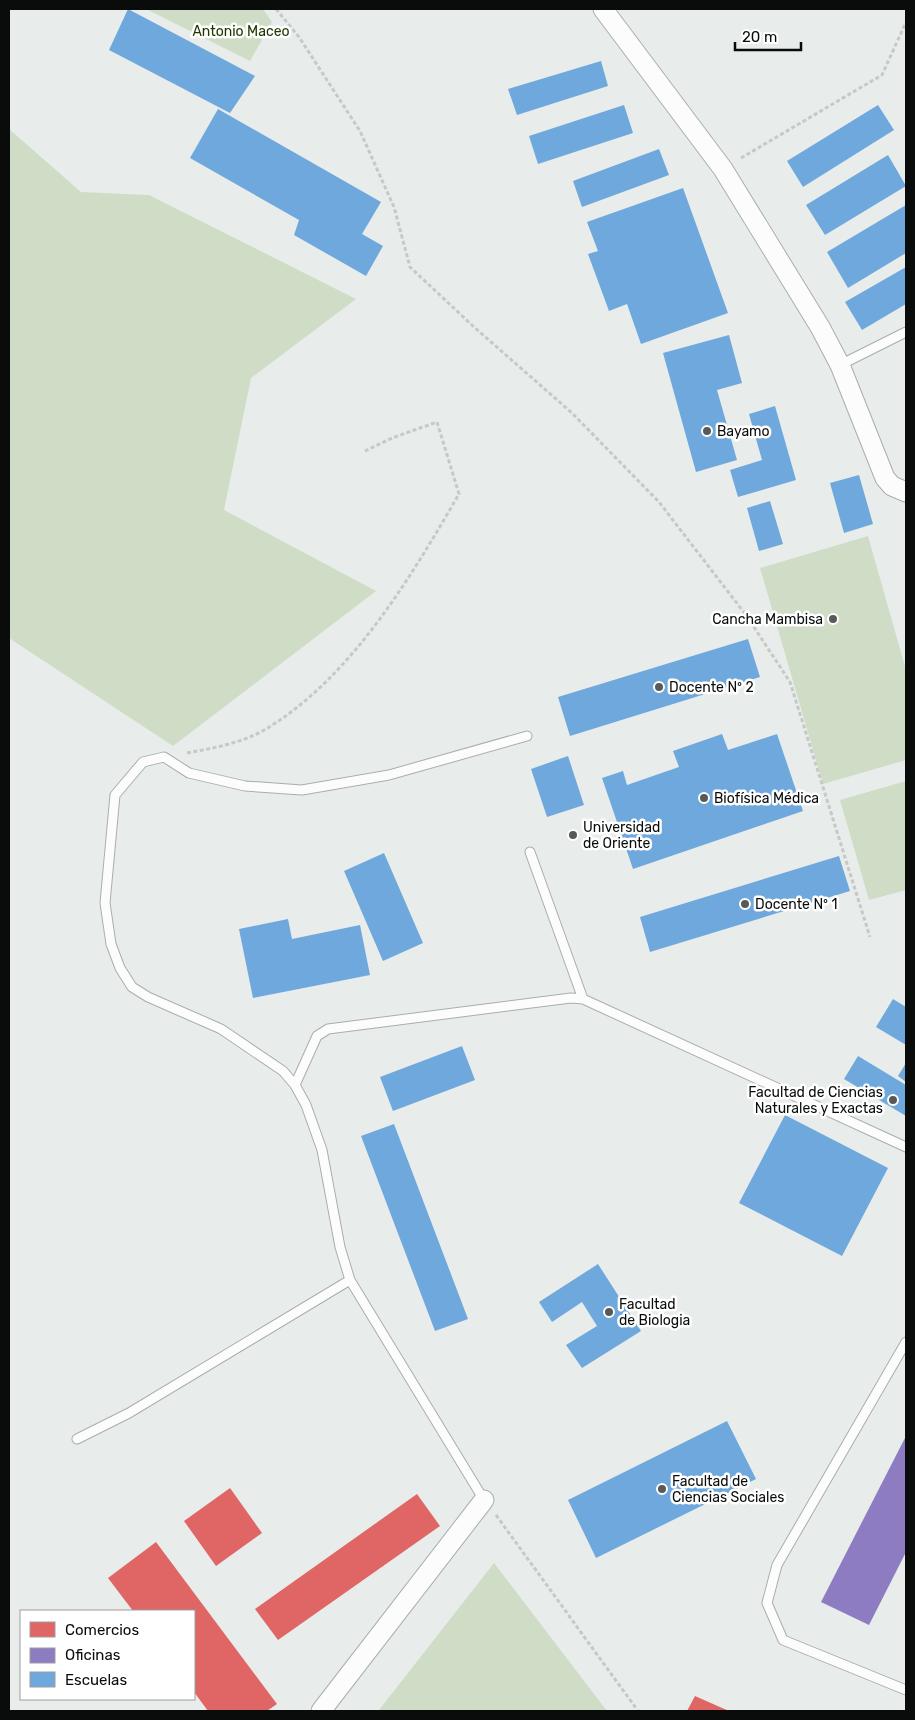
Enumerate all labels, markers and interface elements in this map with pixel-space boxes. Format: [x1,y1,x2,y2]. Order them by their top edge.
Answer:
scale bar [735,20,801,52]
park label: Antonio Maceo [192,23,290,40]
text: 20 m [742,28,777,46]
place label: Bayamo [717,423,770,440]
marker: Bayamo [701,425,713,437]
place label: Cancha Mambisa [712,611,823,628]
marker: Cancha Mambisa [827,613,839,625]
place label: Docente Nº 2 [669,679,754,696]
marker: Docente Nº 2 [653,681,665,693]
place label: Biofísica Médica [714,790,819,807]
marker: Biofísica Médica [698,792,710,804]
place label: Universidad de Oriente [583,819,660,852]
marker: Universidad de Oriente [567,829,579,841]
place label: Docente Nº 1 [755,896,838,913]
marker: Docente Nº 1 [739,898,751,910]
place label: Facultad de Ciencias Naturales y Exactas [748,1084,883,1117]
marker: Facultad de Ciencias Naturales y Exactas [887,1094,899,1106]
place label: Facultad de Biologia [619,1296,690,1329]
marker: Facultad de Biologia [603,1306,615,1318]
place label: Facultad de Ciencias Sociales [672,1473,784,1506]
marker: Facultad de Ciencias Sociales [656,1483,668,1495]
legend [20,1610,195,1700]
text: Comercios [65,1621,139,1639]
text: Oficinas [65,1646,121,1664]
text: Escuelas [65,1671,127,1689]

